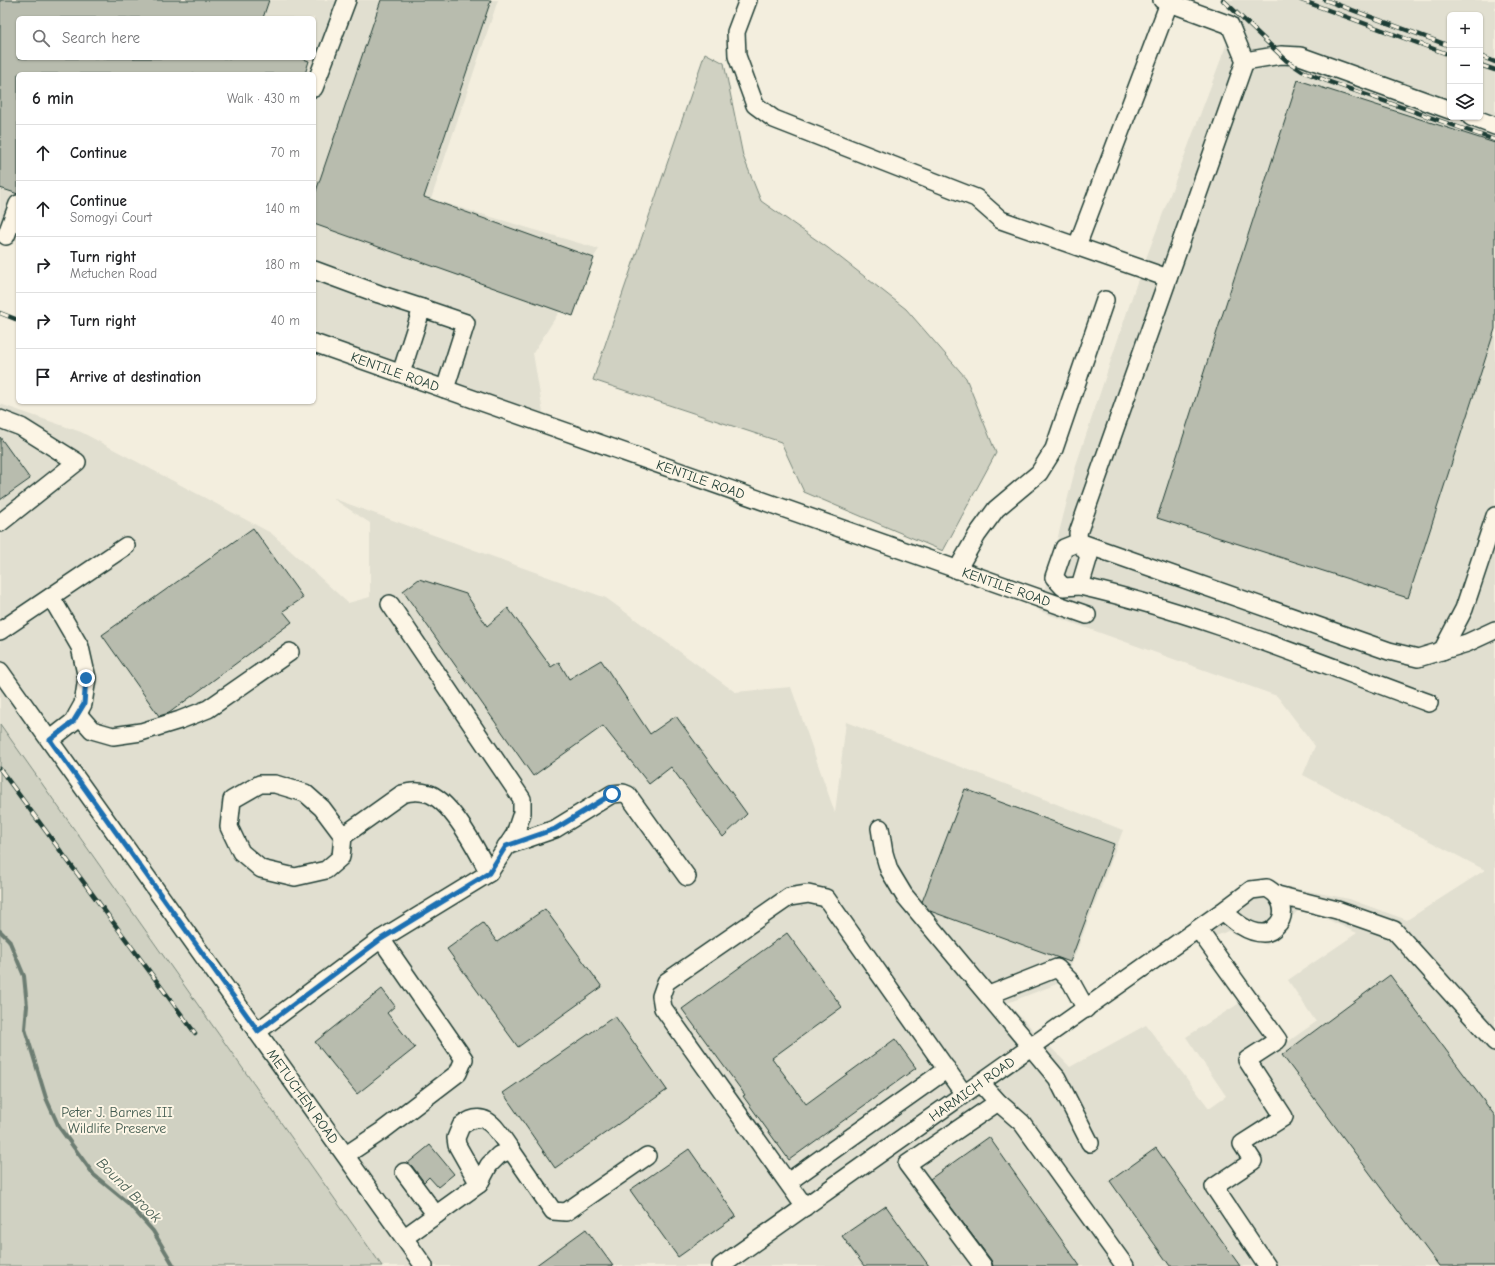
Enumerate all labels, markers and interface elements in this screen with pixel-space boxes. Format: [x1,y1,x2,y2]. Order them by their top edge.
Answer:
map controls [1447,12,1483,120]
button: + [1447,12,1483,48]
search box [16,16,316,60]
icon: search [30,27,52,49]
text: Search here [62,29,140,47]
button: − [1447,48,1483,84]
button: layers [1447,84,1483,120]
text: 6 min [32,89,74,108]
text: Walk · 430 m [227,91,300,106]
icon: ahead [32,142,54,164]
text: Continue [70,144,127,162]
text: 70 m [271,145,300,160]
text: Continue [70,192,127,210]
icon: ahead [32,198,54,220]
text: 140 m [266,201,300,216]
text: Somogyi Court [70,210,152,225]
text: Turn right [70,248,136,266]
icon: right [32,254,54,276]
text: 180 m [265,257,300,272]
text: Metuchen Road [70,266,157,281]
icon: right [32,310,54,332]
text: Turn right [70,312,136,330]
text: 40 m [271,313,300,328]
street label: KENTILE ROAD [349,348,442,395]
icon: arrive [32,366,54,388]
text: Arrive at destination [70,368,201,386]
street label: KENTILE ROAD [654,456,748,503]
street label: KENTILE ROAD [960,563,1053,610]
route end [77,669,95,687]
route start [603,785,621,803]
street label: METUCHEN ROAD [263,1045,343,1147]
street label: HARMICH ROAD [925,1052,1018,1125]
park label: Peter J. Barnes III Wildlife Preserve [61,1104,173,1137]
water label: Bound Brook [93,1154,166,1227]

